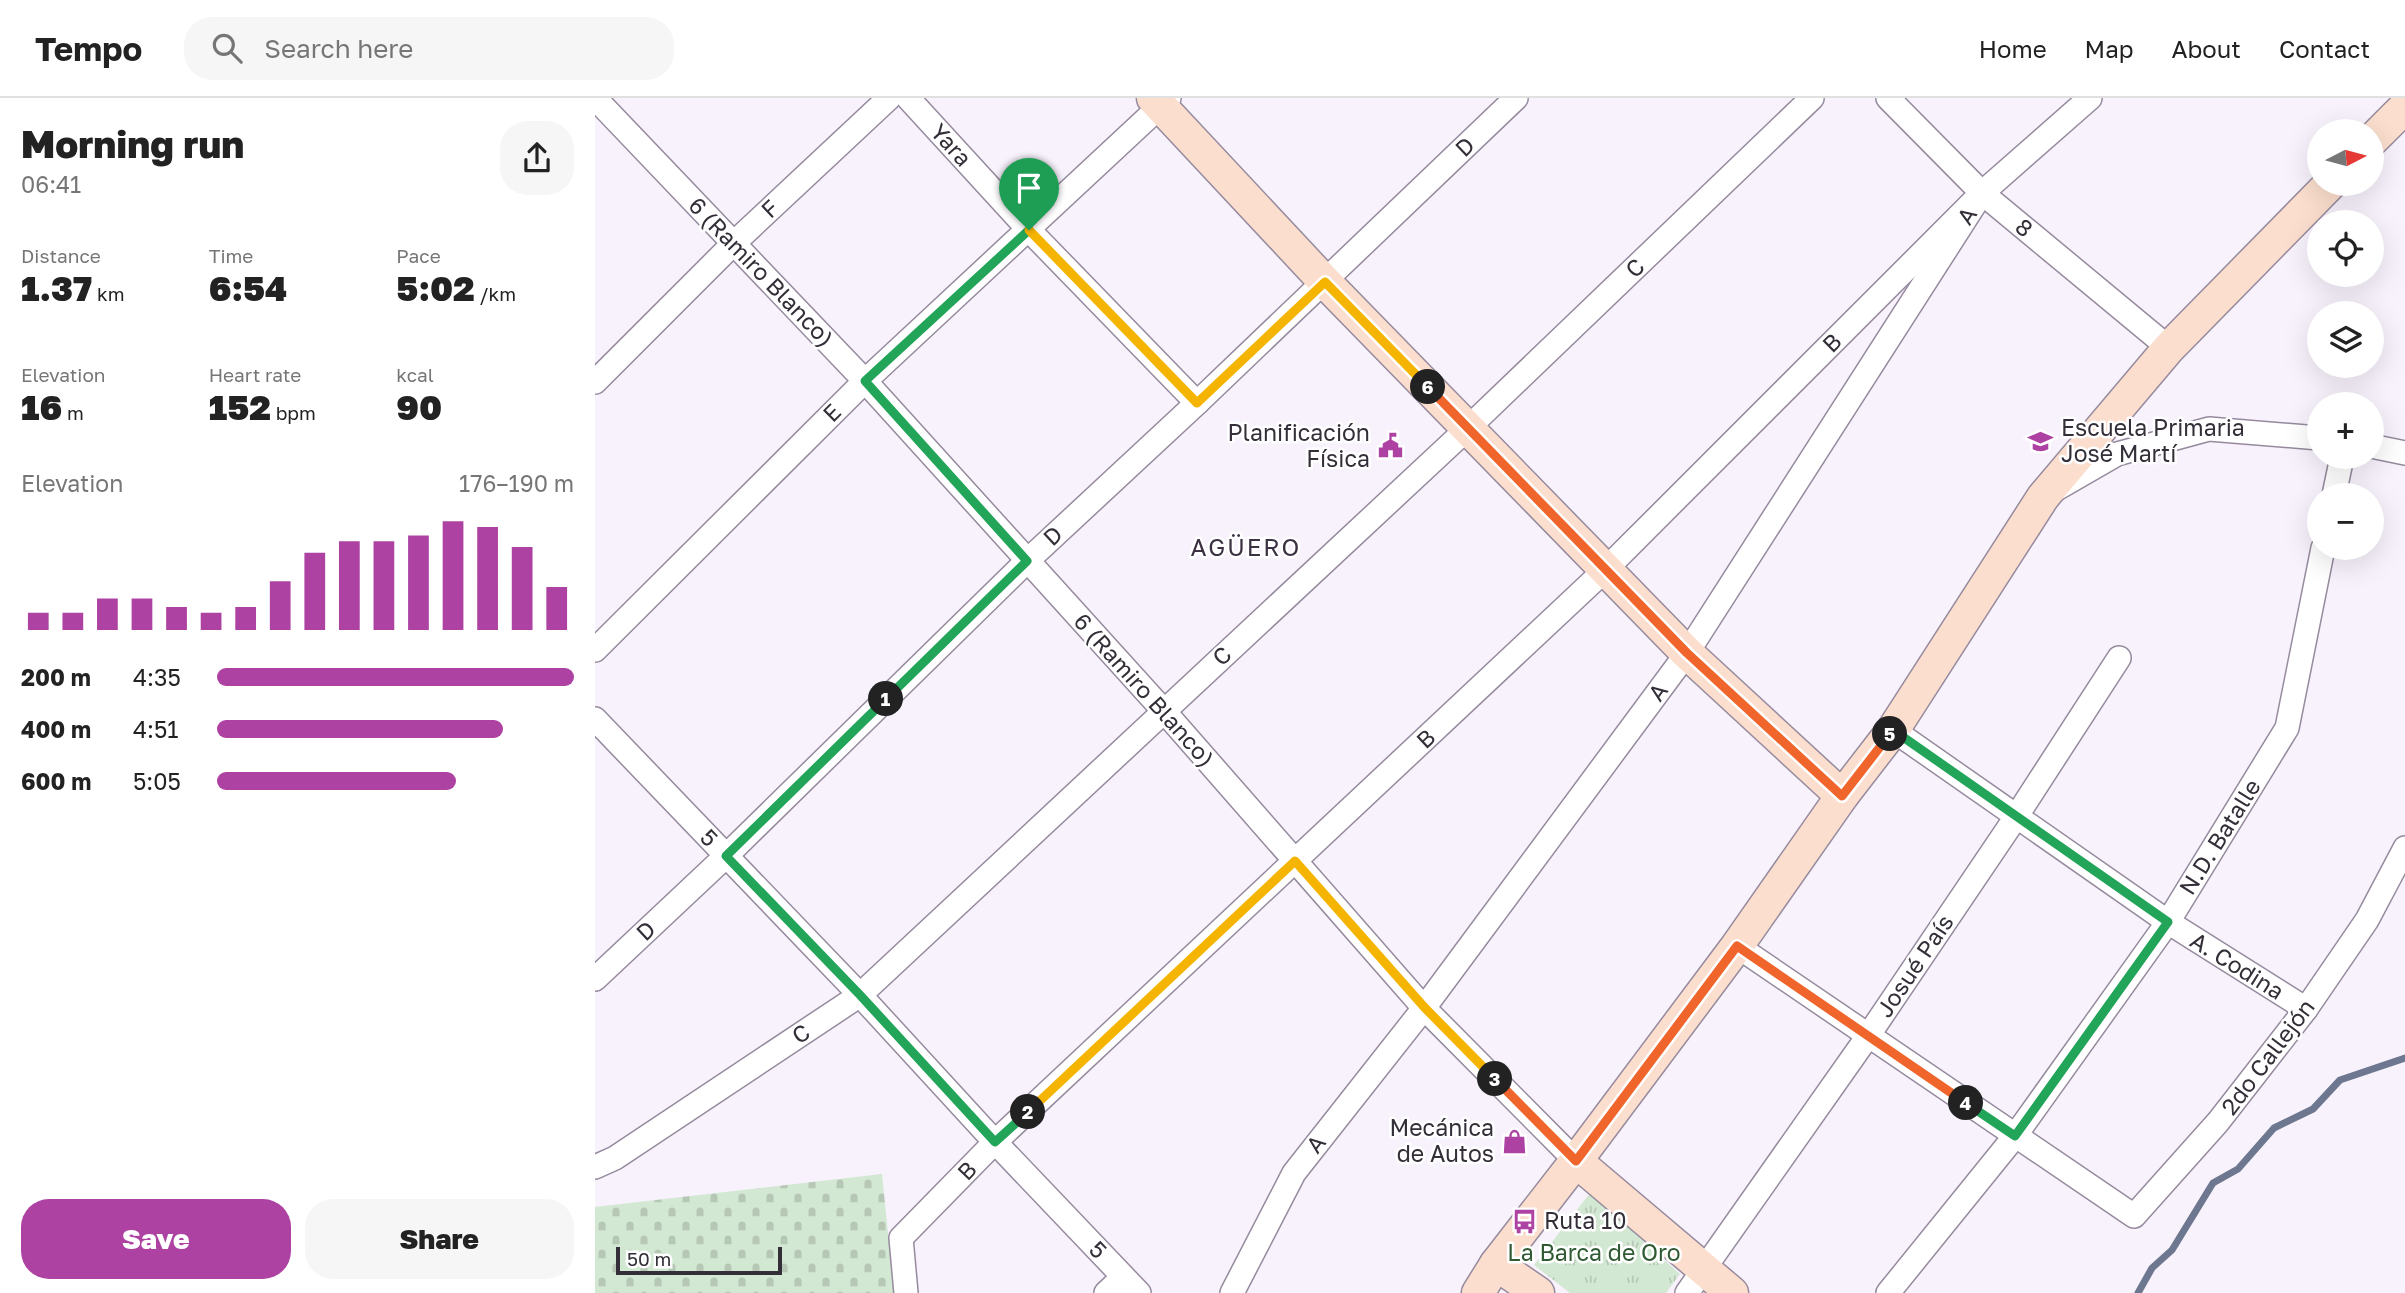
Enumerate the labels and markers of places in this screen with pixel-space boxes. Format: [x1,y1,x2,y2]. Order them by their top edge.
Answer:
pin [999,158,1059,230]
pin: 6 [1411,370,1445,404]
place label: Escuela Primaria José Martí [2061,413,2245,467]
place label: Planificación Física [1228,418,1370,472]
school or university icon: Escuela Primaria José Martí [2027,427,2055,455]
public building icon: Planificación Física [1376,432,1404,460]
pin: 1 [869,682,903,716]
pin: 5 [1873,716,1907,752]
pin: 3 [1478,1062,1513,1096]
pin: 4 [1949,1086,1983,1121]
pin: 2 [1011,1094,1045,1130]
place label: Mecánica de Autos [1390,1113,1494,1167]
shop icon: Mecánica de Autos [1500,1127,1528,1155]
place label: Ruta 10 [1544,1206,1626,1234]
bus stop icon: Ruta 10 [1510,1207,1538,1235]

